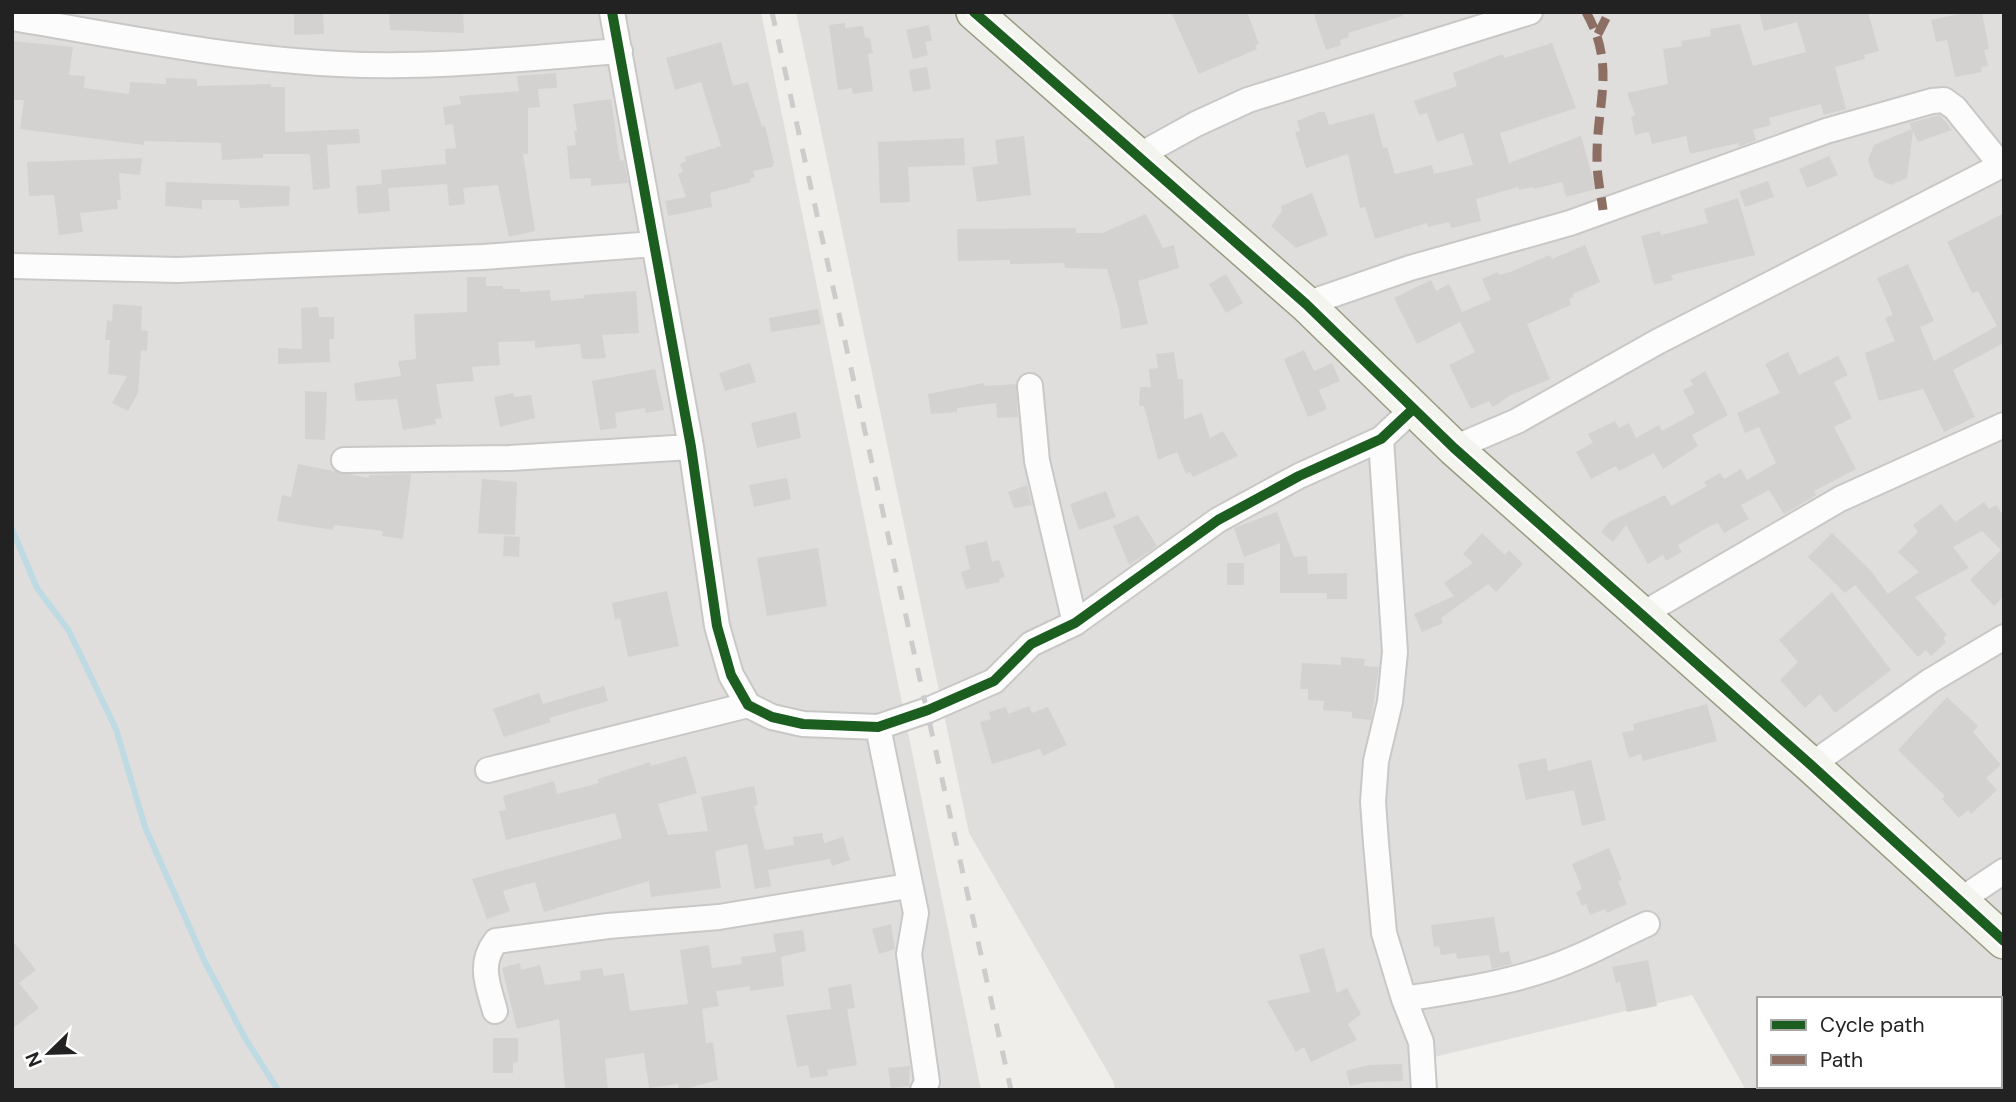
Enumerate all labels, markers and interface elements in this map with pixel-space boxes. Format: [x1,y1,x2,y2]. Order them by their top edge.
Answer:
legend [1757,997,2002,1088]
text: Cycle path [1820,1011,1925,1039]
north arrow [14,1018,84,1088]
text: Path [1820,1046,1863,1074]
text: N [20,1048,48,1071]

